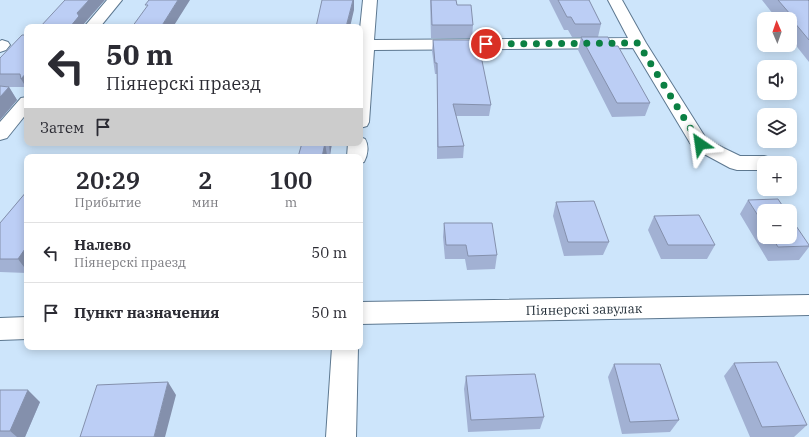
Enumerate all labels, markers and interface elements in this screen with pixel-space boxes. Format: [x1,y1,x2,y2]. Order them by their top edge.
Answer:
north arrow [757,12,797,52]
map controls [757,12,797,244]
pin [469,27,503,61]
icon: arrive [475,33,497,55]
text: 50 m [106,36,173,73]
icon: left [40,40,92,92]
button: sound [757,60,797,100]
text: Піянерскі праезд [106,72,261,95]
button: layers [757,108,797,148]
icon: arrive [92,116,114,138]
text: Затем [40,118,84,137]
position arrow [679,123,721,165]
button: + [757,156,797,196]
text: 20:29 [75,164,140,196]
text: 2 [198,164,212,196]
text: 100 [269,164,312,196]
text: Прибытие [75,194,141,211]
text: мин [192,194,219,211]
text: m [285,194,297,211]
button: − [757,204,797,244]
text: Налево [74,235,131,254]
icon: left [40,242,62,264]
text: 50 m [311,243,347,262]
text: Піянерскі праезд [74,254,186,271]
street label: Піянерскі завулак [526,300,643,319]
icon: arrive [40,302,62,324]
text: Пункт назначения [74,303,220,322]
text: 50 m [311,303,347,322]

